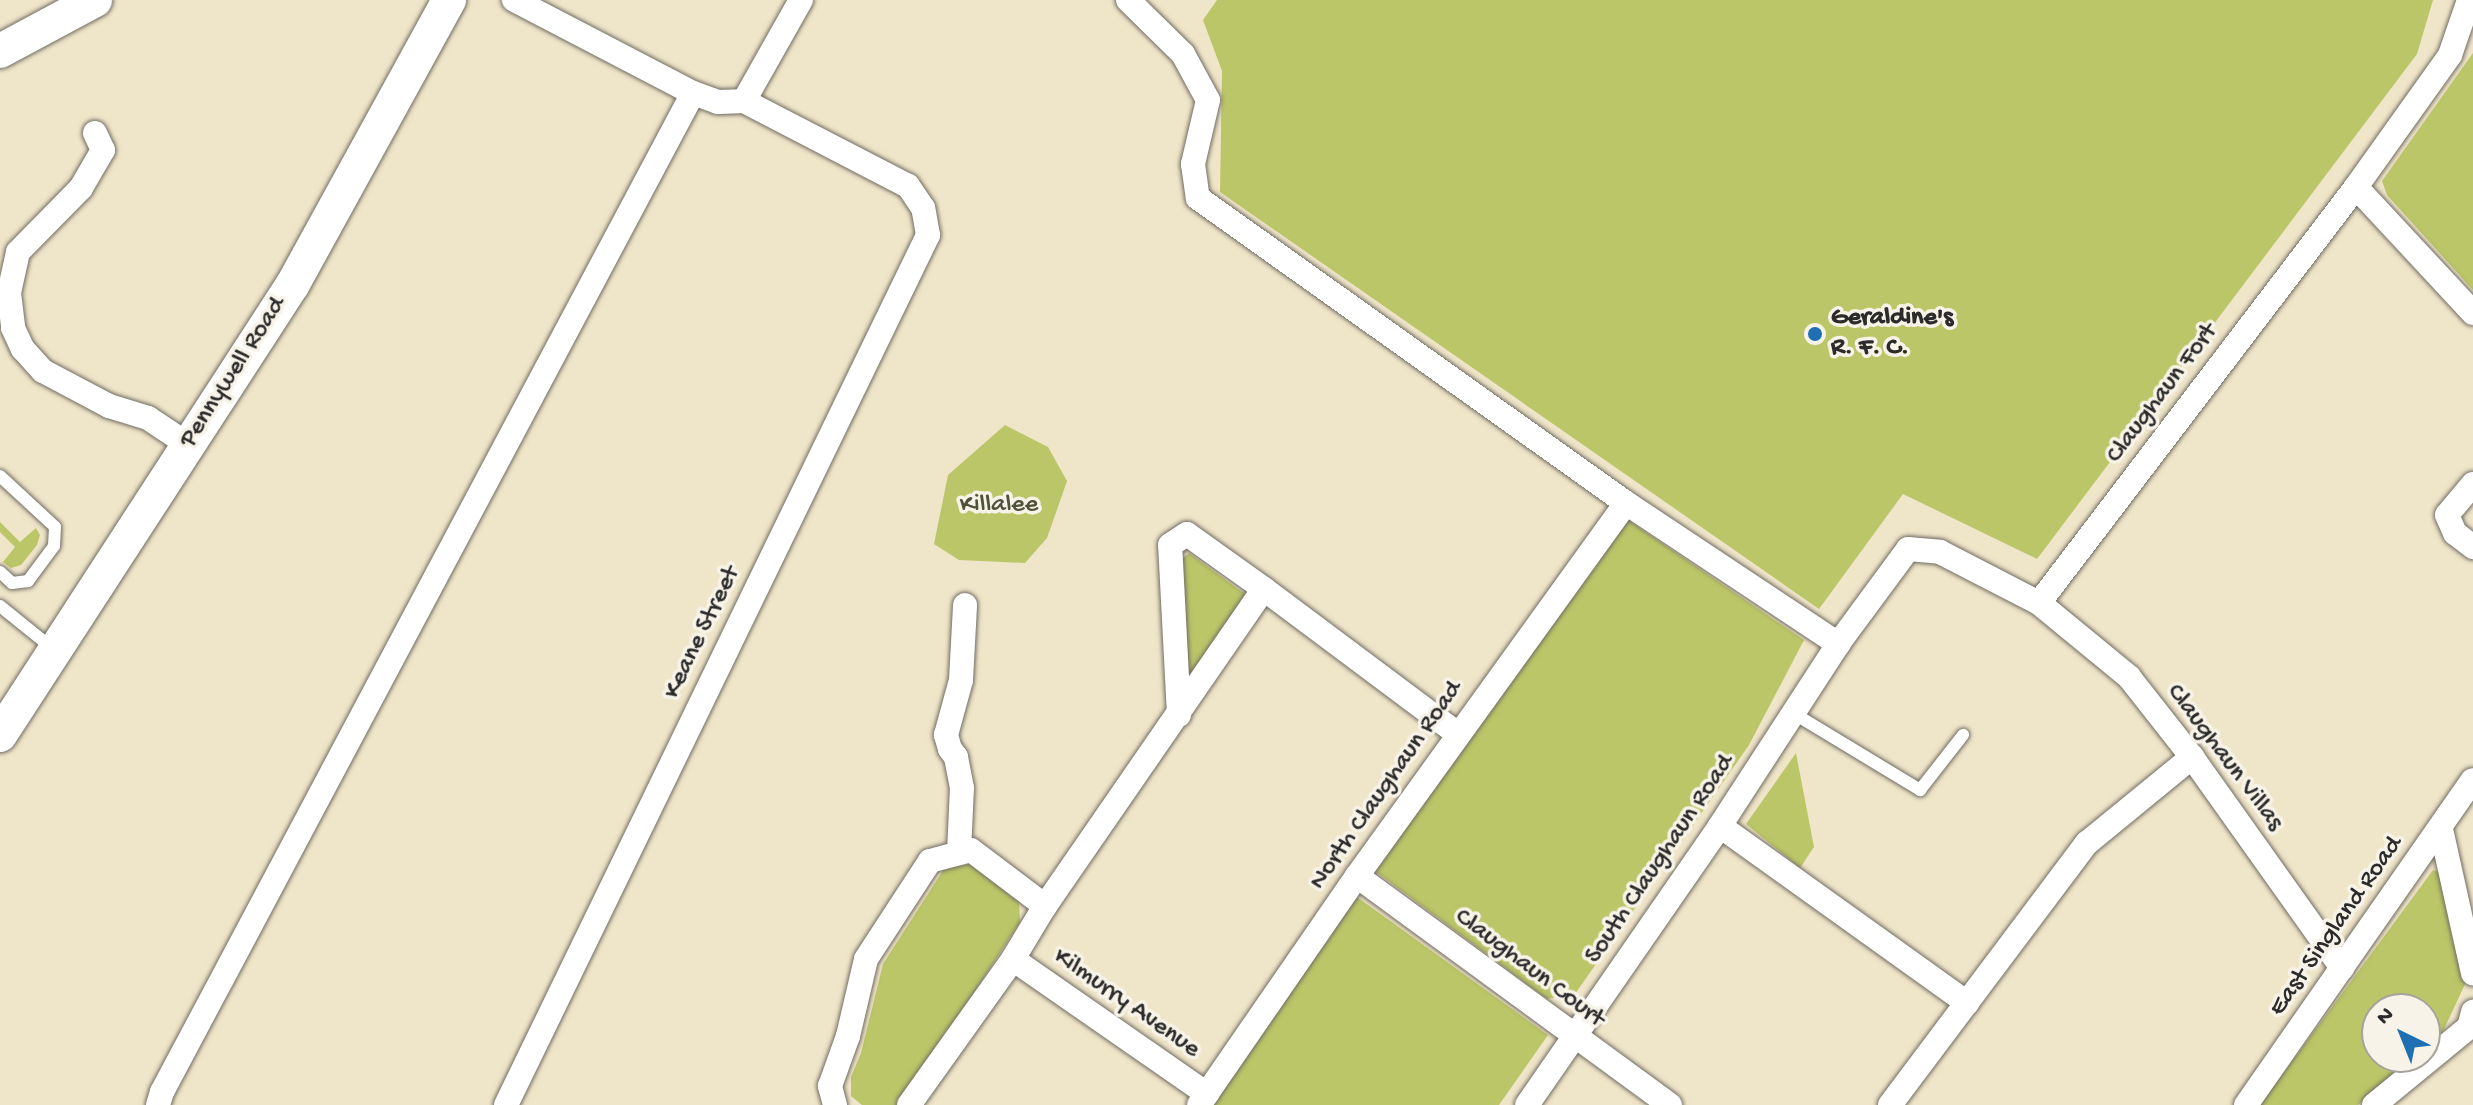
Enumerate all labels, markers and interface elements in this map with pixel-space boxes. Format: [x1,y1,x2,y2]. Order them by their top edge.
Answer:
street label: Pennywell Road [174,292,294,454]
place label: Geraldine's R. F. C. [1831,303,1953,364]
street label: Claughaun Fort [2100,318,2226,470]
marker: Geraldine's R. F. C. [1806,325,1824,343]
park label: Killalee [960,490,1038,522]
street label: Keane Street [658,562,748,704]
street label: North Claughaun Road [1303,676,1471,896]
street label: Claughaun Villas [2159,678,2289,838]
street label: South Claughaun Road [1579,749,1743,971]
street label: East Singland Road [2263,831,2411,1023]
street label: Claughaun Court [1448,902,1610,1036]
street label: Kilmurry Avenue [1047,942,1205,1066]
north arrow [2361,993,2441,1073]
text: N [2372,1003,2400,1031]

